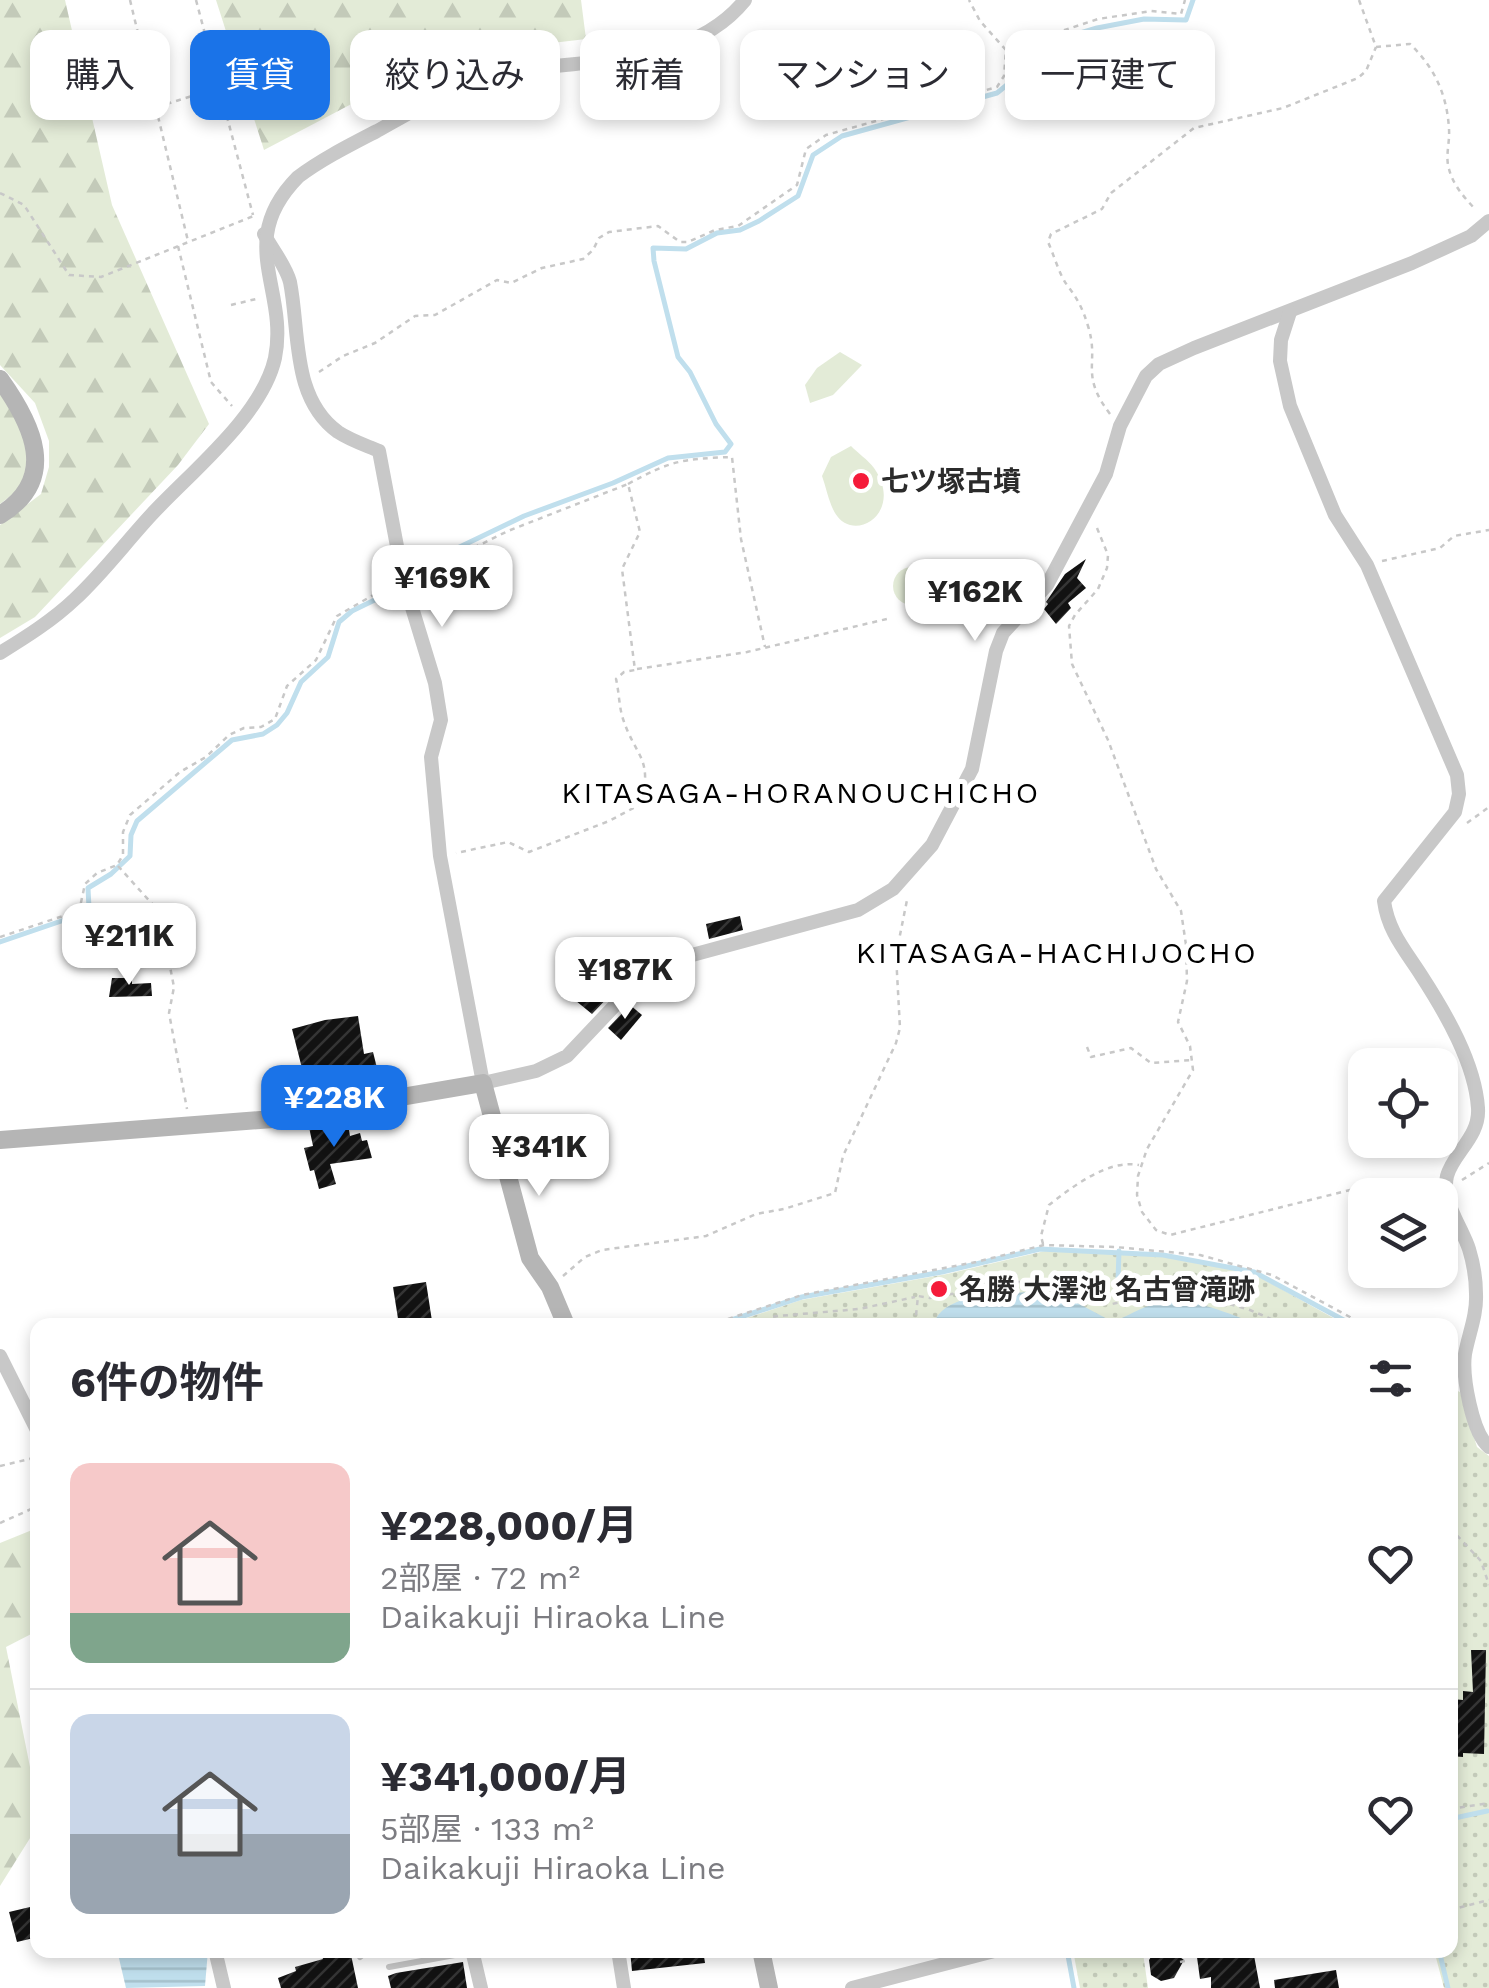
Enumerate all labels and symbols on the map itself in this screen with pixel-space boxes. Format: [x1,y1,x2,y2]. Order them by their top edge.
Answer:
place label: 七ツ塚古墳 [881,465,1021,498]
marker: 七ツ塚古墳 [850,470,872,492]
pin: ¥169K [372,545,512,630]
pin: ¥162K [905,559,1045,644]
district label: KITASAGA-HORANOUCHICHO [561,775,1041,810]
pin: ¥211K [59,903,199,988]
district label: KITASAGA-HACHIJOCHO [856,935,1258,970]
pin: ¥187K [555,937,695,1022]
pin: ¥228K [264,1065,404,1150]
pin: ¥341K [469,1114,609,1199]
place label: 名勝 大澤池 名古曾滝跡 [959,1273,1255,1306]
marker: 名勝 大澤池 名古曾滝跡 [928,1278,950,1300]

